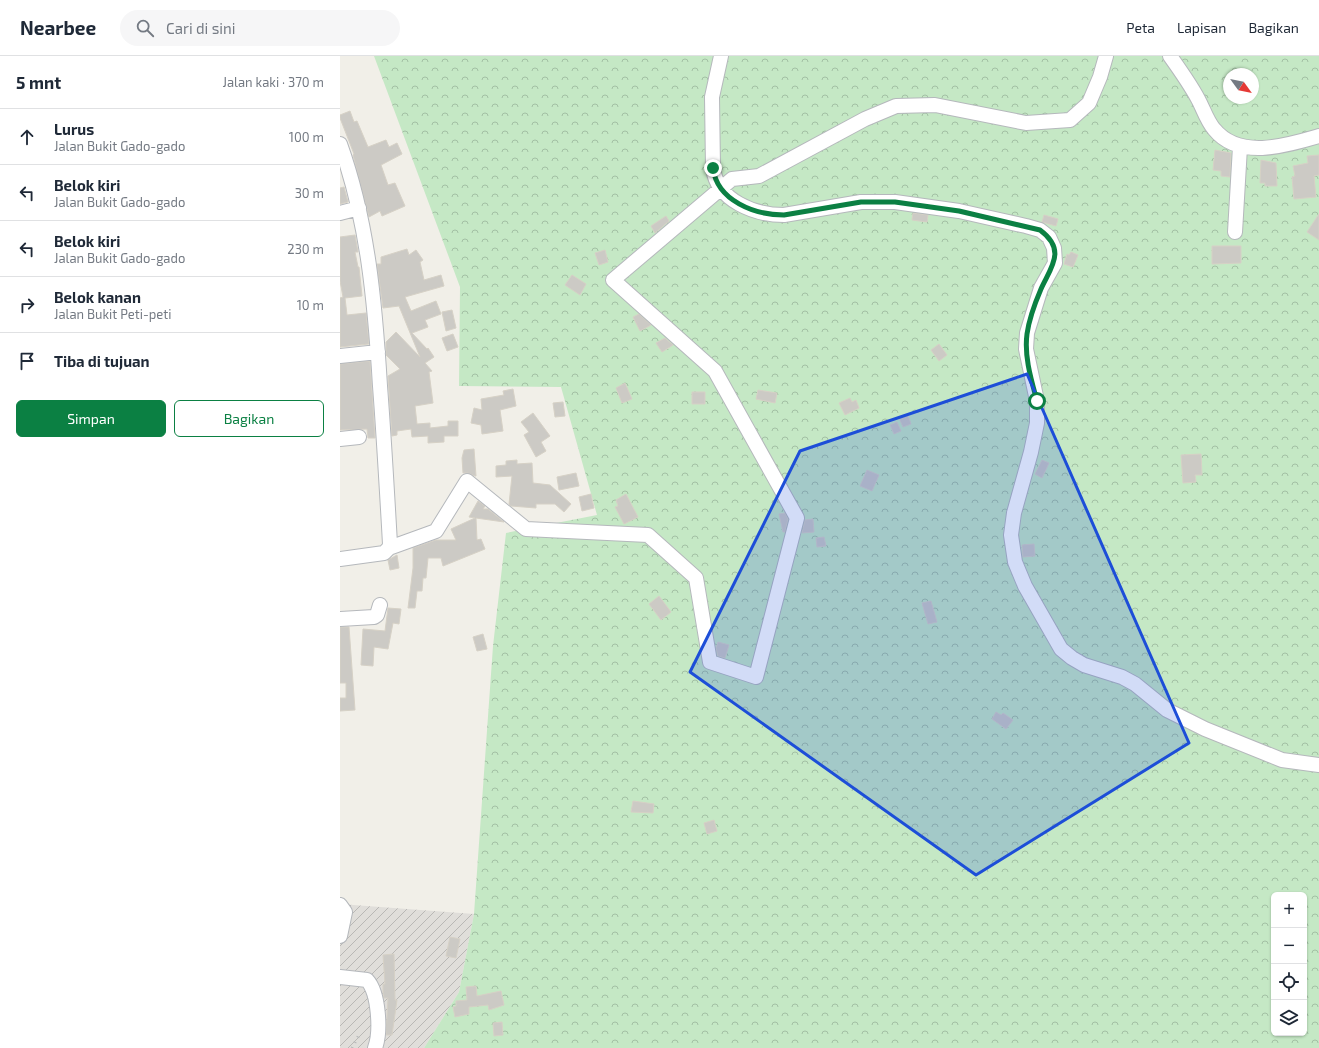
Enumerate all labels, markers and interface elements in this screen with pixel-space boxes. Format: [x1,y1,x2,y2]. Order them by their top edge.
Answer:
search box [120,10,400,46]
text: Nearbee [20,16,96,39]
icon: search [134,17,156,39]
text: Cari di sini [166,19,235,37]
text: Peta [1126,19,1155,36]
text: Lapisan [1177,19,1226,36]
text: Bagikan [1248,19,1299,36]
north arrow [1223,68,1259,104]
text: 5 mnt [16,72,61,92]
text: Jalan kaki · 370 m [223,74,324,90]
text: Lurus [54,120,94,138]
icon: ahead [16,126,38,148]
text: 100 m [289,129,324,145]
text: Jalan Bukit Gado-gado [54,138,185,154]
route end [704,159,722,177]
text: Belok kiri [54,176,120,194]
icon: left [16,182,38,204]
text: 30 m [295,185,324,201]
text: Jalan Bukit Gado-gado [54,194,185,210]
text: Belok kiri [54,232,120,250]
icon: left [16,238,38,260]
text: 230 m [287,241,324,257]
text: Jalan Bukit Gado-gado [54,250,185,266]
text: Belok kanan [54,288,141,306]
icon: right [16,294,38,316]
text: 10 m [297,297,324,313]
text: Jalan Bukit Peti-peti [54,306,171,322]
icon: arrive [16,350,38,372]
text: Tiba di tujuan [54,352,150,370]
route start [1028,392,1046,410]
button: Simpan [16,400,166,437]
button: Bagikan [174,400,324,437]
map controls [1271,892,1307,1036]
button: + [1271,892,1307,928]
button: − [1271,928,1307,964]
button: locate [1271,964,1307,1000]
button: layers [1271,1000,1307,1036]

